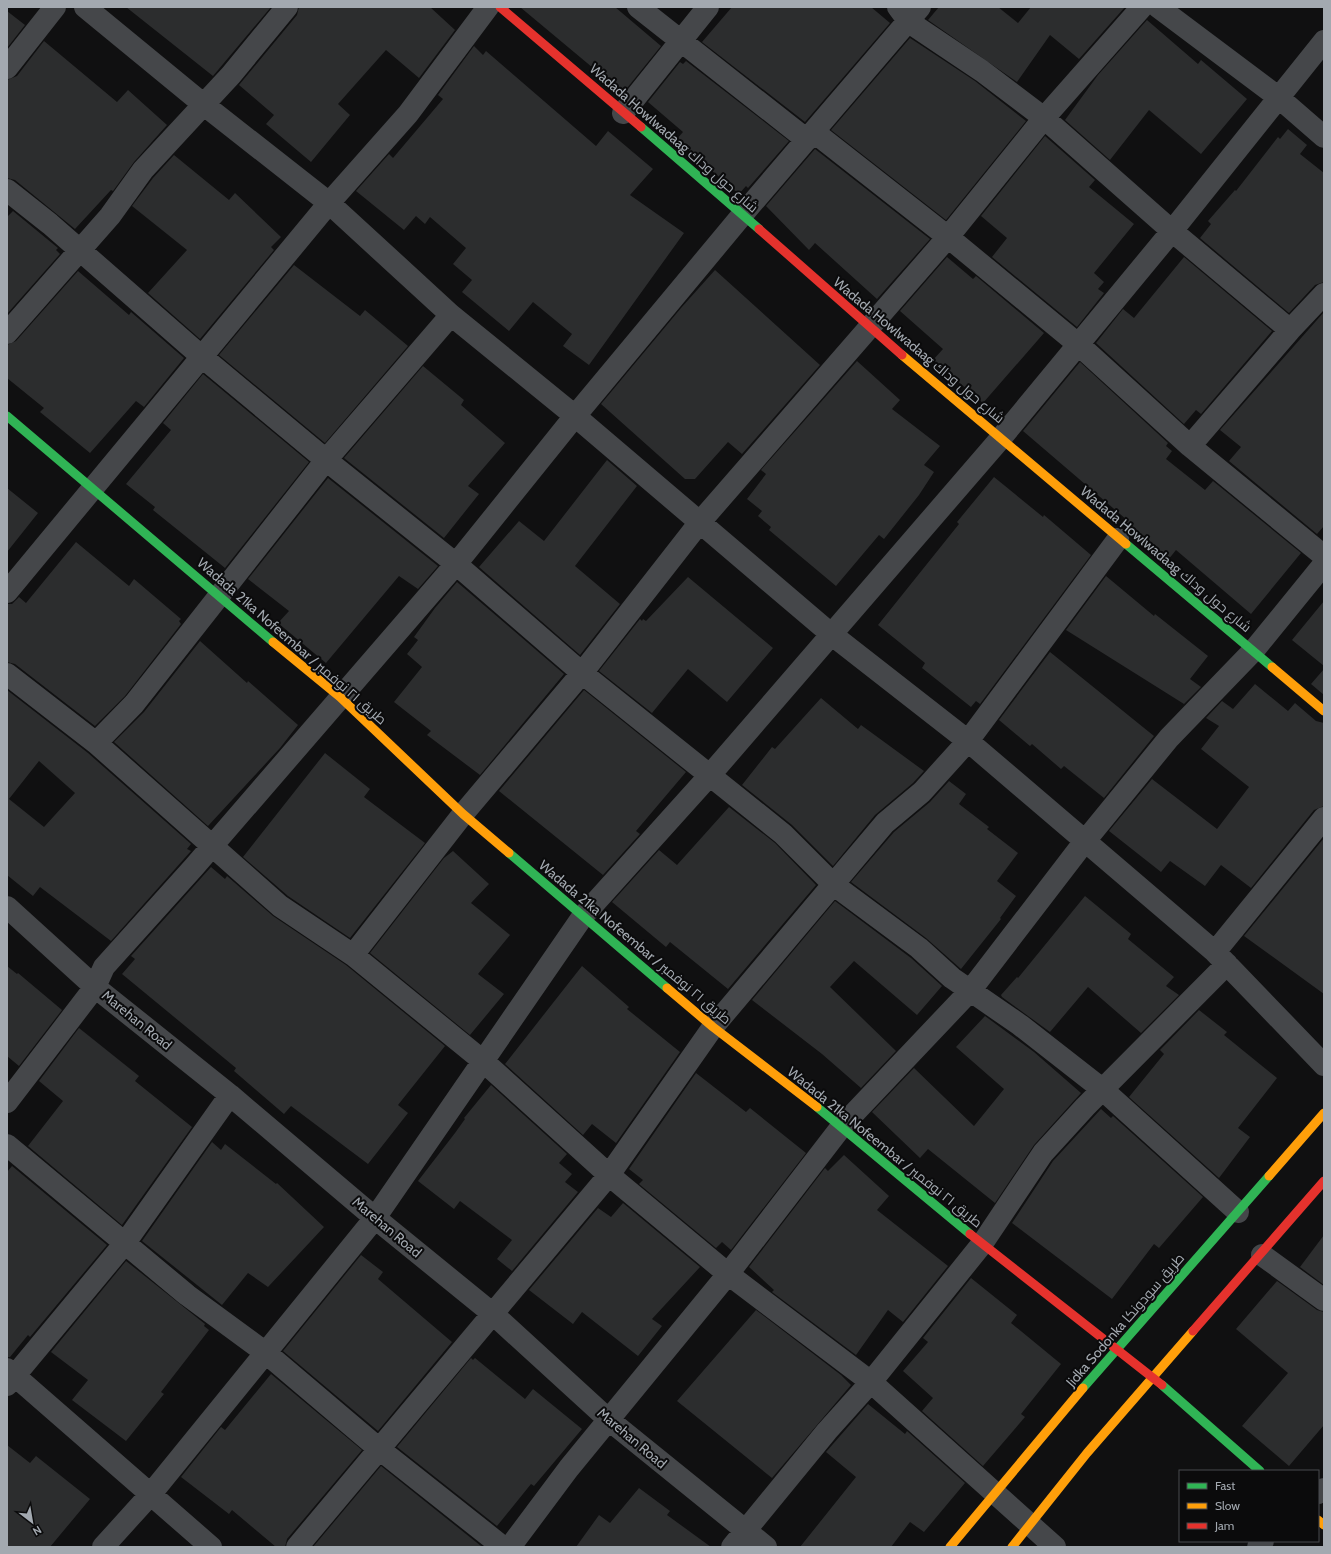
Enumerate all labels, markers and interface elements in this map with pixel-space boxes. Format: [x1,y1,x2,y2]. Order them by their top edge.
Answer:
street label: Wadada Howlwadaag شارع حول وداك [586,60,762,216]
street label: Wadada Howlwadaag شارع حول وداك [830,273,1008,427]
street label: Wadada Howlwadaag شارع حول وداك [1077,482,1255,636]
street label: Wadada 21ka Nofeembar / طريق ٢١ نوفمبر [193,554,391,728]
street label: Wadada 21ka Nofeembar / طريق ٢١ نوفمبر [535,856,735,1028]
street label: Marehan Road [98,986,176,1054]
street label: Wadada 21ka Nofeembar / طريق ٢١ نوفمبر [784,1063,986,1231]
street label: Marehan Road [349,1193,425,1261]
street label: Jidka Sodonka طريق سودونكا [1061,1249,1188,1391]
street label: Marehan Road [594,1404,670,1472]
legend [1179,1470,1319,1542]
text: Fast [1215,1478,1235,1493]
text: Slow [1215,1498,1240,1513]
north arrow [12,1502,52,1542]
text: Jam [1214,1518,1234,1533]
text: N [30,1523,44,1539]

